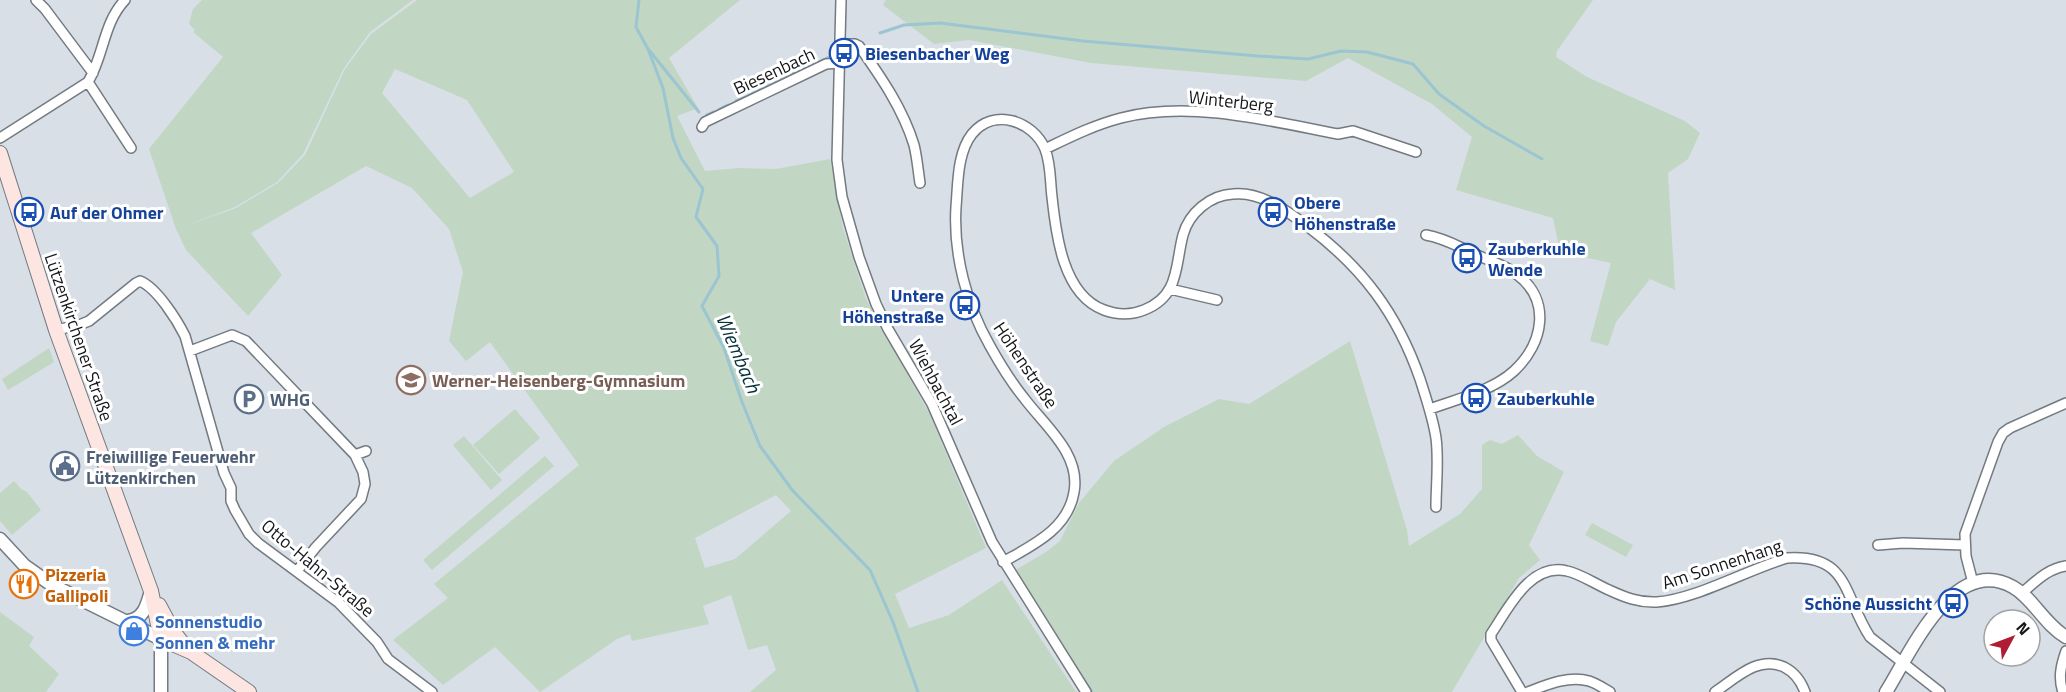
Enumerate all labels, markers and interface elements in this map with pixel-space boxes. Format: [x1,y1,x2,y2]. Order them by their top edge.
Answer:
bus stop icon: Biesenbacher Weg [828,37,860,69]
street label: Biesenbach [729,40,819,102]
place label: Biesenbacher Weg [865,40,1010,67]
street label: Winterberg [1187,83,1275,119]
place label: Obere Höhenstraße [1294,189,1396,237]
bus stop icon: Auf der Ohmer [13,196,45,228]
bus stop icon: Obere Höhenstraße [1257,196,1289,228]
place label: Auf der Ohmer [50,199,164,226]
place label: Zauberkuhle Wende [1488,235,1586,283]
bus stop icon: Zauberkuhle Wende [1451,242,1483,274]
street label: Lützenkirchener Straße [38,249,120,425]
place label: Untere Höhenstraße [842,282,944,330]
bus stop icon: Untere Höhenstraße [949,289,981,321]
water label: Wiembach [708,309,770,398]
street label: Höhenstraße [987,316,1065,414]
street label: Wiehbachtal [902,334,970,430]
school or university icon: Werner-Heisenberg-Gymnasium [395,364,427,396]
place label: Werner-Heisenberg-Gymnasium [432,367,685,394]
bus stop icon: Zauberkuhle [1460,382,1492,414]
parking icon: WHG [233,383,265,415]
place label: Zauberkuhle [1497,385,1595,412]
place label: WHG [270,386,310,413]
place label: Freiwillige Feuerwehr Lützenkirchen [86,443,256,491]
public building icon: Freiwillige Feuerwehr Lützenkirchen [49,450,81,482]
street label: Otto-Hahn-Straße [256,513,380,623]
street label: Am Sonnenhang [1659,532,1785,596]
place label: Pizzeria Gallipoli [45,561,108,609]
restaurant icon: Pizzeria Gallipoli [8,568,40,600]
bus stop icon: Schöne Aussicht [1937,587,1969,619]
place label: Schöne Aussicht [1805,590,1932,617]
place label: Sonnenstudio Sonnen & mehr [155,608,275,656]
north arrow [1982,608,2042,668]
shop icon: Sonnenstudio Sonnen & mehr [118,615,150,647]
text: N [2011,616,2036,640]

